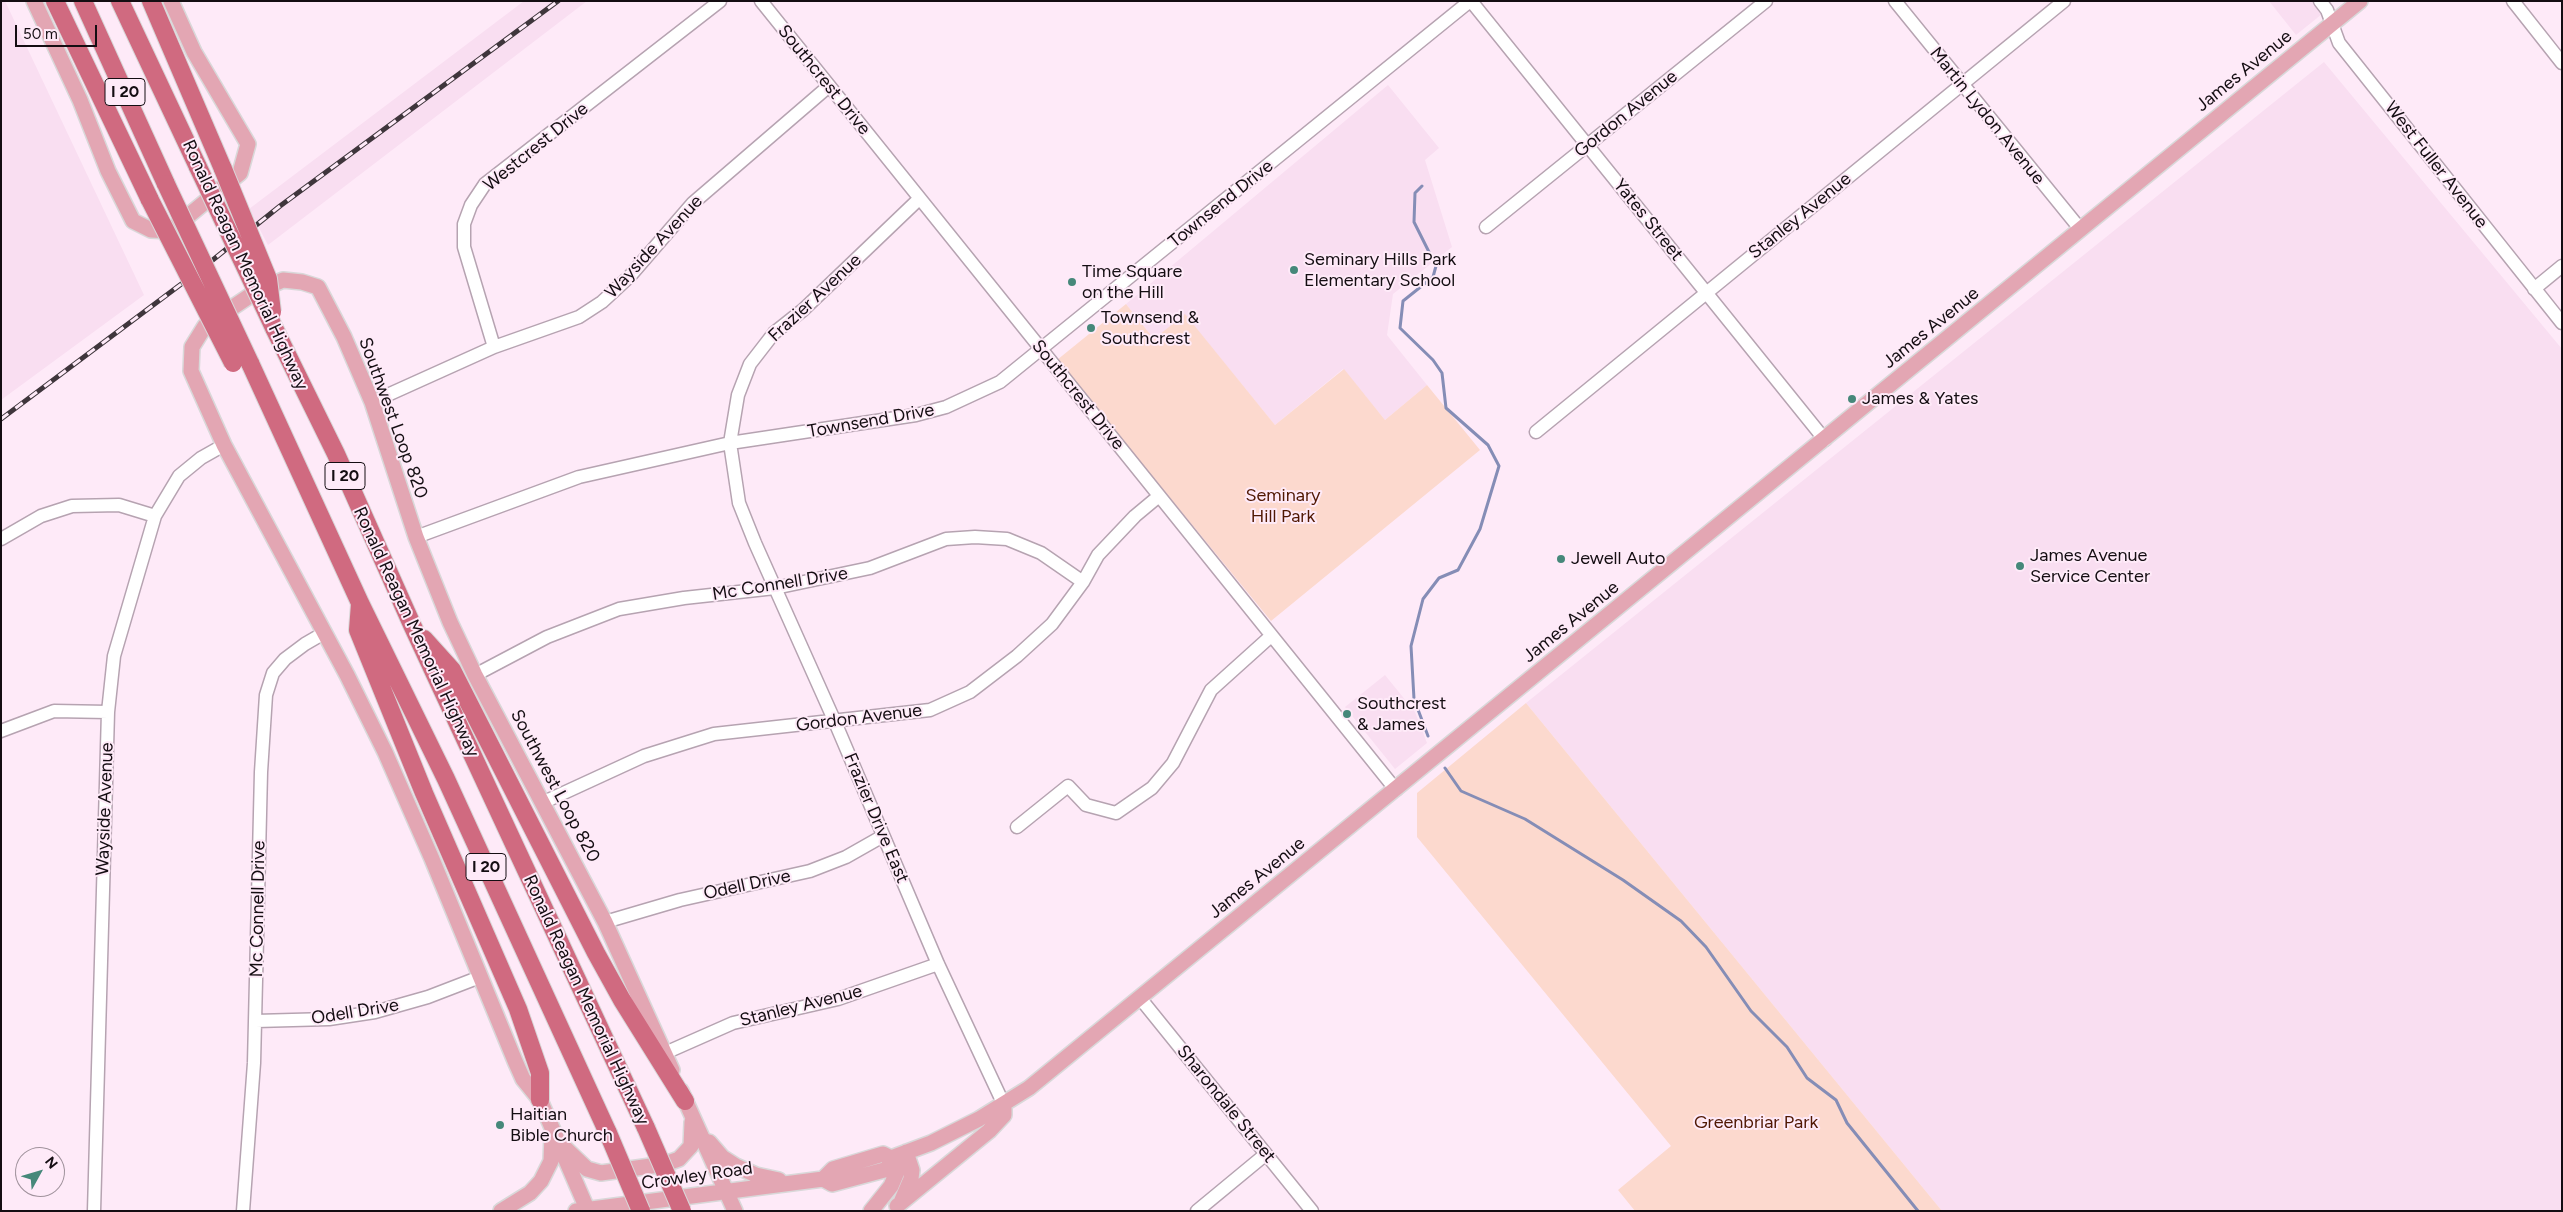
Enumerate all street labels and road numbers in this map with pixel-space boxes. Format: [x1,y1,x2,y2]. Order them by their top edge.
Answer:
street label: Southcrest Drive [773,21,875,139]
street label: James Avenue [2192,26,2296,116]
street label: Martin Lydon Avenue [1925,43,2049,189]
street label: Gordon Avenue [1570,66,1682,162]
road number: I 20 [105,78,145,105]
street label: West Fuller Avenue [2380,97,2492,233]
street label: Westcrest Drive [479,98,593,196]
street label: Ronald Reagan Memorial Highway [177,136,313,394]
street label: Townsend Drive [1164,155,1278,253]
street label: Stanley Avenue [1744,168,1856,264]
street label: Yates Street [1609,175,1687,265]
street label: Wayside Avenue [601,191,707,303]
street label: Frazier Avenue [764,249,866,347]
street label: James Avenue [1879,283,1983,373]
street label: Southwest Loop 820 [354,335,432,501]
street label: Southcrest Drive [1027,336,1129,454]
street label: Townsend Drive [806,399,936,443]
road number: I 20 [325,462,365,490]
street label: Ronald Reagan Memorial Highway [348,503,484,761]
street label: Mc Connell Drive [711,563,849,605]
street label: James Avenue [1519,577,1623,667]
street label: Gordon Avenue [795,700,923,736]
street label: Southwest Loop 820 [506,706,604,866]
street label: Wayside Avenue [92,742,118,876]
street label: Frazier Drive East [839,750,913,886]
street label: James Avenue [1205,833,1309,923]
street label: Mc Connell Drive [246,840,270,978]
road number: I 20 [466,854,506,880]
street label: Odell Drive [702,865,792,905]
street label: Ronald Reagan Memorial Highway [518,871,654,1129]
street label: Stanley Avenue [738,980,864,1032]
street label: Odell Drive [310,994,400,1030]
street label: Sharondale Street [1172,1041,1280,1167]
street label: Crowley Road [640,1157,754,1195]

